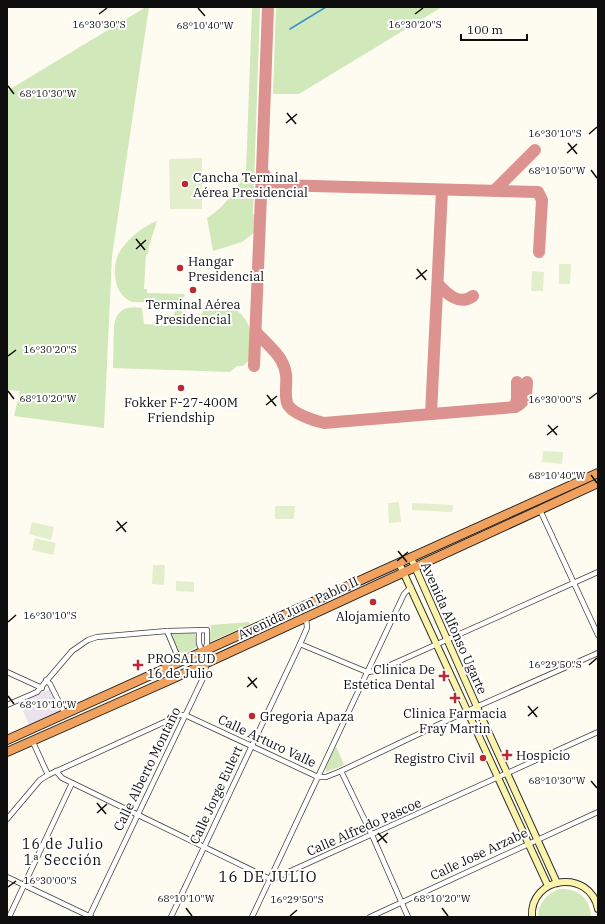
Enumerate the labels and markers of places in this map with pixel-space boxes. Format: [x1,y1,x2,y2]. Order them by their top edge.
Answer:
place label: Cancha Terminal Aérea Presidencial [193,169,308,201]
marker: Cancha Terminal Aérea Presidencial [180,179,190,189]
place label: Hangar Presidencial [188,253,264,285]
marker: Hangar Presidencial [175,263,185,273]
marker: Terminal Aérea Presidencial [188,285,198,295]
place label: Terminal Aérea Presidencial [145,296,241,328]
marker: Fokker F-27-400M Friendship [176,383,186,393]
place label: Fokker F-27-400M Friendship [124,394,238,426]
marker: Alojamiento [368,597,378,607]
place label: Alojamiento [336,608,410,625]
place label: PROSALUD 16 de Julio [147,650,215,682]
marker: PROSALUD 16 de Julio [132,659,144,671]
place label: Clinica De Estetica Dental [343,661,435,693]
marker: Clinica De Estetica Dental [438,670,450,682]
marker: Clinica Farmacia Fray Martin [449,692,461,704]
place label: Clinica Farmacia Fray Martin [403,705,507,737]
place label: Gregoria Apaza [260,708,354,725]
marker: Gregoria Apaza [247,711,257,721]
place label: Hospicio [516,747,570,764]
marker: Hospicio [501,749,513,761]
place label: Registro Civil [394,750,475,767]
marker: Registro Civil [478,753,488,763]

